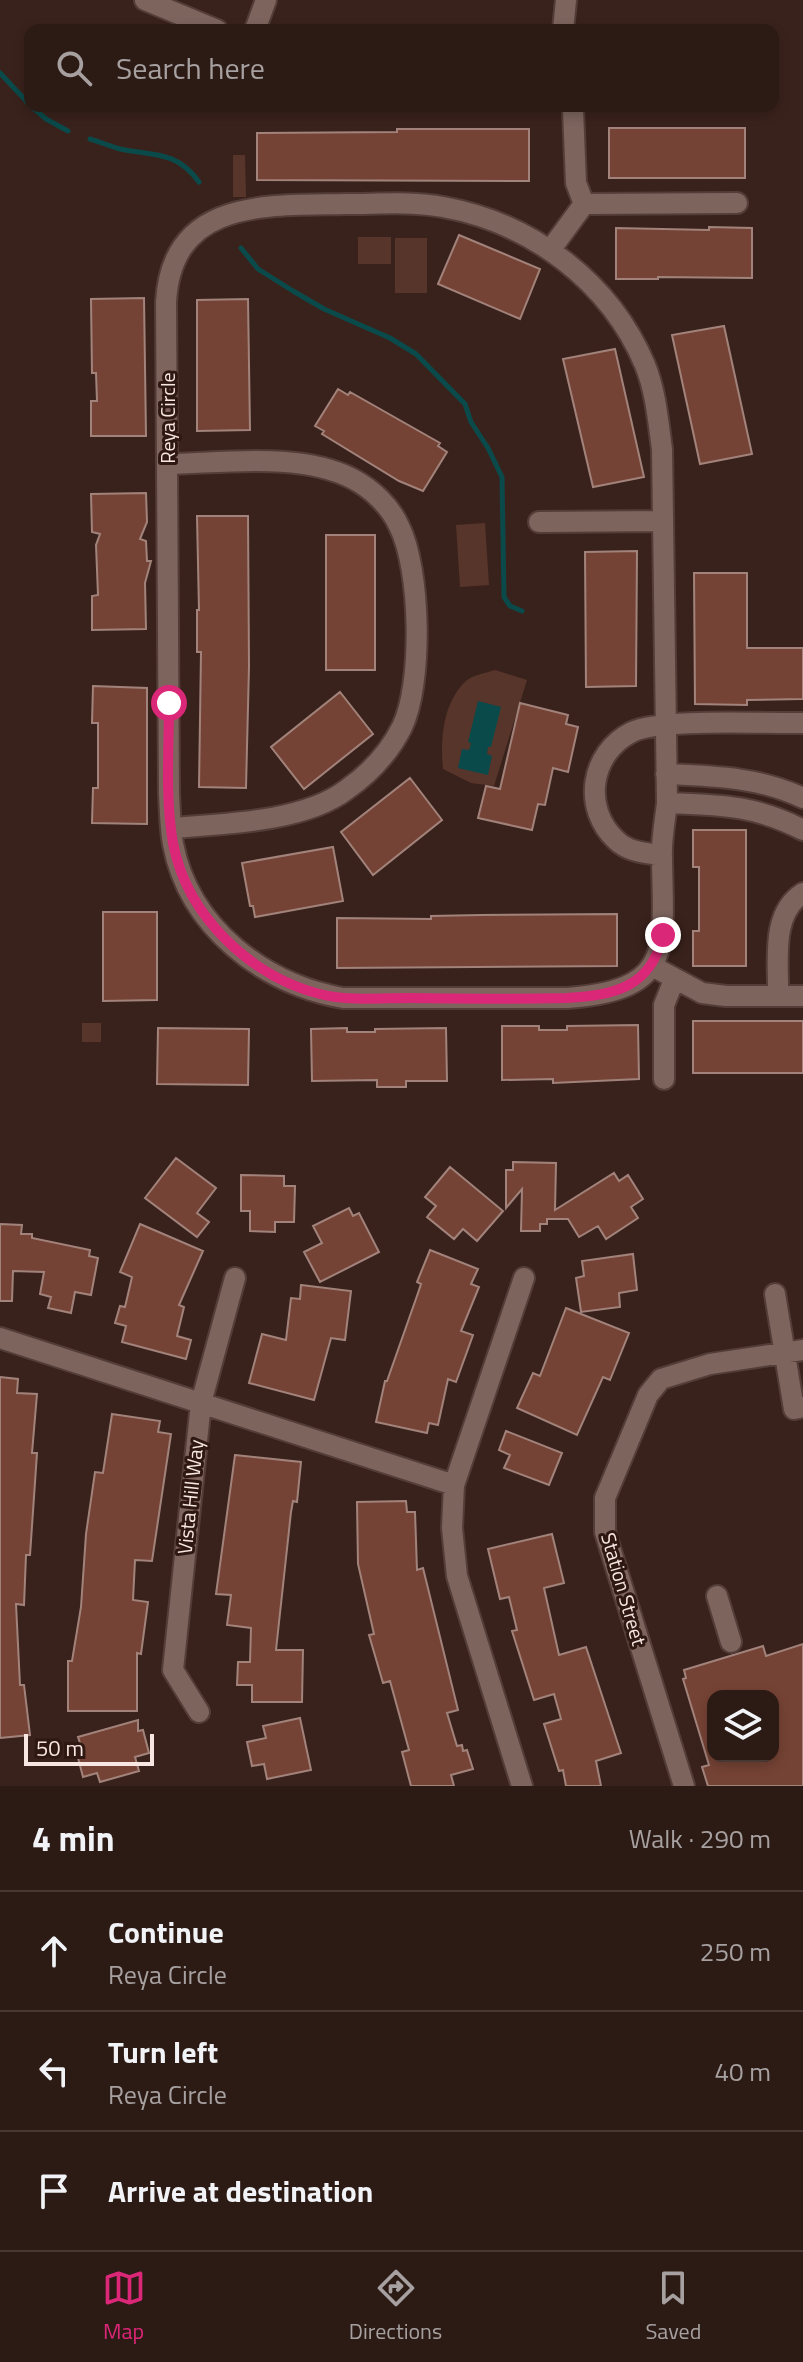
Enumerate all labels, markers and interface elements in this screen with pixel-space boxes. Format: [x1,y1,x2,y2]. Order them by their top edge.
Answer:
search box [24,24,779,112]
text: Search here [116,45,265,91]
icon: search [52,46,96,90]
street label: Reya Circle [152,372,183,464]
route start [151,685,187,721]
route end [645,917,681,953]
street label: Vista Hill Way [169,1438,211,1556]
street label: Station Street [593,1529,655,1649]
map controls [707,1690,779,1762]
button: layers [707,1690,779,1762]
scale bar [24,1730,154,1766]
text: 50 m [36,1731,84,1765]
text: 4 min [32,1812,115,1864]
text: Walk · 290 m [629,1819,771,1858]
text: Continue [108,1909,224,1955]
icon: ahead [32,1929,76,1973]
text: 250 m [700,1932,771,1971]
text: Reya Circle [108,1955,227,1994]
text: Turn left [108,2029,218,2075]
icon: left [32,2049,76,2093]
text: 40 m [714,2052,771,2091]
text: Reya Circle [108,2075,227,2114]
text: Arrive at destination [108,2168,373,2214]
icon: arrive [32,2169,76,2213]
tab: Map [102,2266,146,2348]
tab: Directions [349,2266,442,2348]
tab: Saved [645,2266,701,2348]

